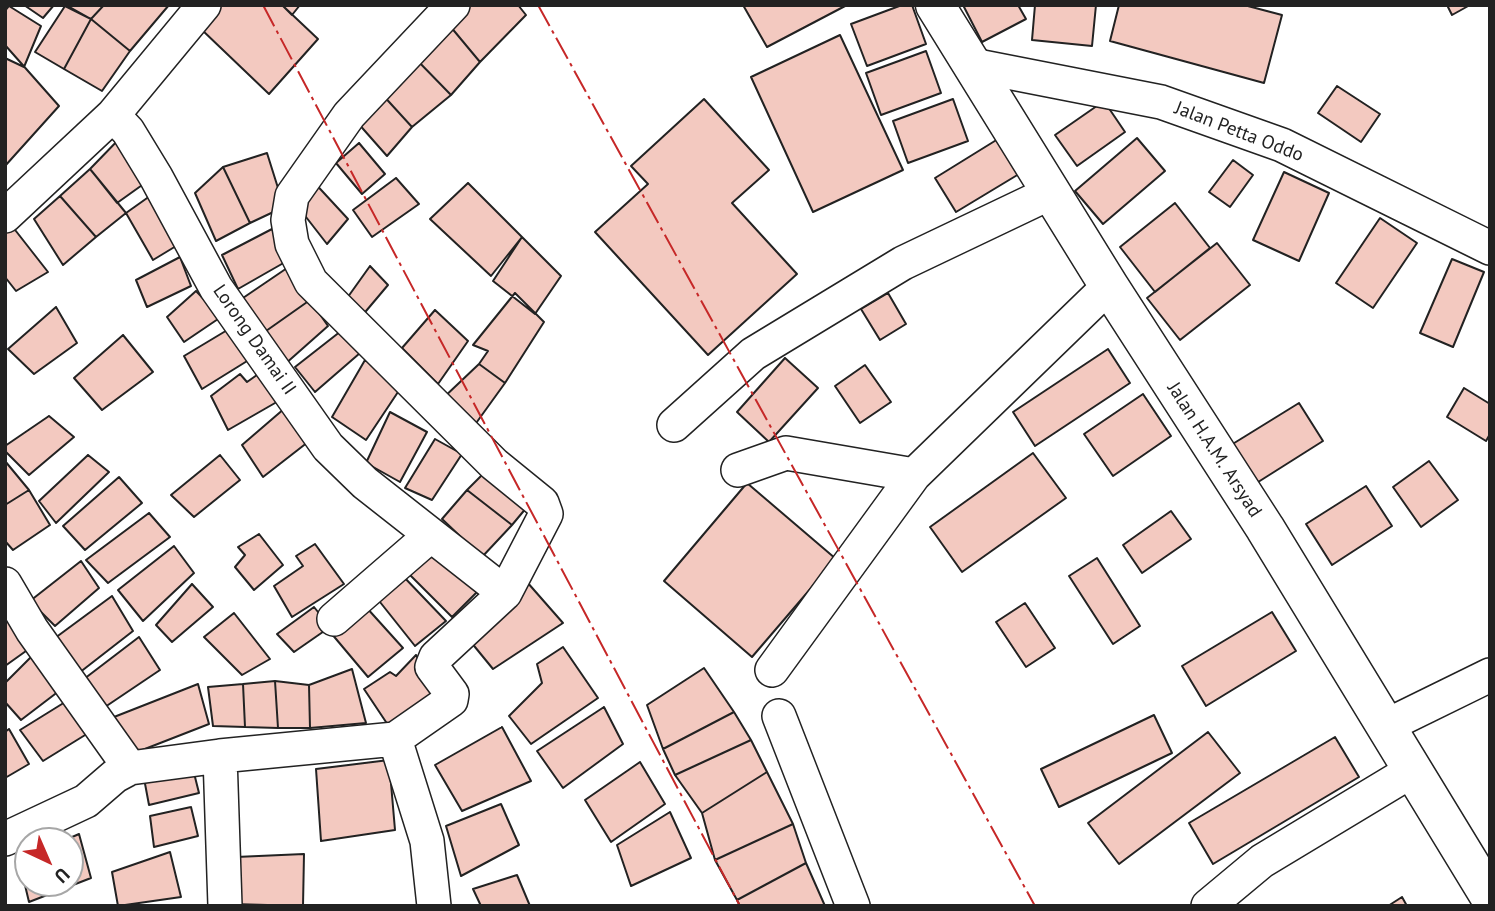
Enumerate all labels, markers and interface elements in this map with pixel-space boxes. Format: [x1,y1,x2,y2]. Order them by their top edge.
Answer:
street label: Jalan Petta Oddo [1171,97,1307,167]
street label: Lorong Damai II [208,281,300,399]
street label: Jalan H.A.M. Arsyad [1162,378,1266,522]
north arrow [14,827,84,897]
text: U [50,863,75,888]

